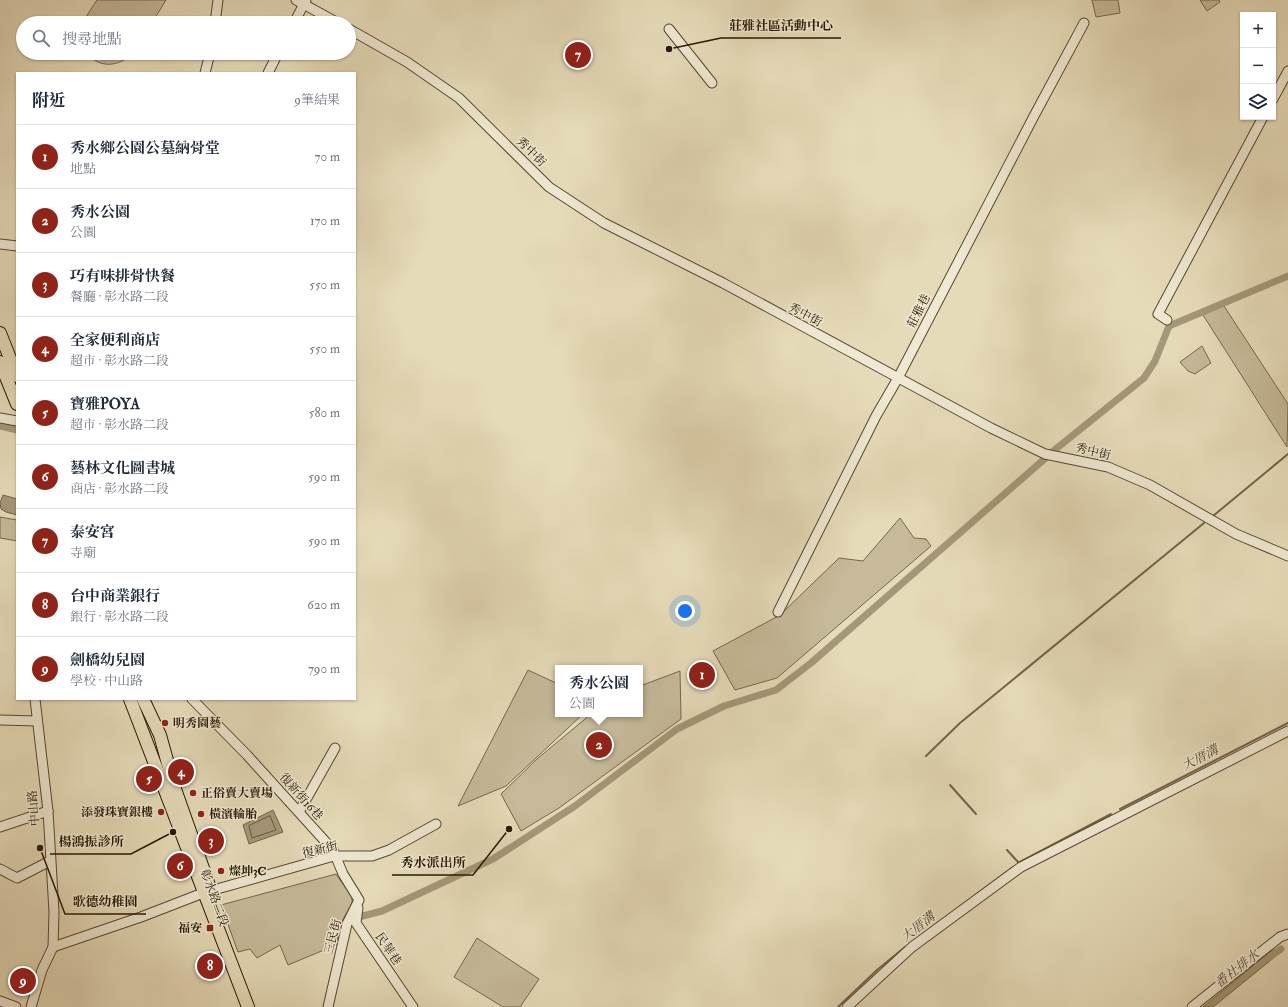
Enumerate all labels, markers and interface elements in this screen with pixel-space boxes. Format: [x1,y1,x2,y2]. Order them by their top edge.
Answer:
map controls [1240,12,1276,120]
button: + [1240,12,1276,48]
callout: 莊雅社區活動中心 [721,13,841,38]
search box [16,16,356,60]
text: 莊雅社區活動中心 [729,18,833,34]
icon: search [30,27,52,49]
text: 搜尋地點 [62,30,122,49]
pin: 7 [565,40,591,70]
button: − [1240,48,1276,84]
button: layers [1240,84,1276,120]
text: 附近 [32,90,66,111]
text: 9筆結果 [294,92,340,108]
street label: 秀中街 [513,134,550,171]
text: 秀水鄉公園公墓納骨堂 [70,139,220,158]
text: 1 [43,149,47,165]
text: 70 m [315,149,340,165]
text: 地點 [70,161,96,177]
text: 秀水公園 [70,203,130,222]
text: 2 [42,213,48,229]
text: 170 m [310,213,340,229]
text: 公園 [70,225,96,241]
text: 巧有味排骨快餐 [70,267,175,286]
text: 3 [43,277,48,293]
text: 550 m [309,277,340,293]
text: 餐廳 · 彰水路二段 [70,289,169,305]
street label: 莊雅巷 [904,292,934,330]
street label: 秀中街 [786,300,825,331]
text: 全家便利商店 [70,331,160,350]
text: 4 [41,341,49,357]
text: 550 m [309,341,340,357]
text: 超市 · 彰水路二段 [70,353,169,369]
text: 寶雅POYA [70,395,140,414]
text: 5 [42,405,48,421]
text: 580 m [309,405,340,421]
text: 超市 · 彰水路二段 [70,417,169,433]
street label: 秀中街 [1074,441,1113,464]
text: 藝林文化圖書城 [70,459,175,478]
text: 6 [42,469,48,485]
text: 590 m [308,469,340,485]
text: 商店 · 彰水路二段 [70,481,169,497]
text: 泰安宮 [70,523,115,542]
text: 7 [42,533,48,549]
text: 590 m [308,533,340,549]
text: 寺廟 [70,545,96,561]
text: 台中商業銀行 [70,587,160,606]
text: 8 [42,597,48,613]
text: 620 m [307,597,340,613]
your location [675,601,695,621]
text: 銀行 · 彰水路二段 [70,609,169,625]
text: 劍橋幼兒園 [70,651,145,670]
pin: 1 [689,660,715,690]
text: 9 [42,661,48,677]
text: 790 m [308,661,340,677]
popup [555,665,643,717]
text: 學校 · 中山路 [70,673,143,689]
text: 秀水公園 [569,674,629,693]
text: 公園 [569,696,595,712]
place label: 明秀園藝 [173,716,221,731]
marker: 明秀園藝 [160,718,170,728]
pin: 2 [586,730,612,760]
water label: 大厝溝 [1179,741,1223,774]
pin: 4 [168,757,194,787]
pin: 5 [136,764,162,794]
street label: 復新街16巷 [276,770,326,824]
place label: 正俗賣大賣場 [201,786,273,801]
marker: 正俗賣大賣場 [188,788,198,798]
street label: 中山路 [25,789,43,827]
place label: 添發珠寶銀樓 [81,805,153,820]
marker: 添發珠寶銀樓 [156,807,166,817]
place label: 橫濱輪胎 [209,807,257,822]
marker: 橫濱輪胎 [196,809,206,819]
pin: 3 [198,826,224,856]
callout: 楊鴻振診所 [50,829,131,854]
text: 楊鴻振診所 [58,834,124,850]
street label: 復新街 [301,838,340,861]
callout: 秀水派出所 [392,850,473,875]
pin: 6 [167,851,193,881]
text: 秀水派出所 [400,855,466,871]
place label: 燦坤3C [229,864,267,879]
marker: 燦坤3C [216,866,226,876]
street label: 彰水路二段 [197,867,231,929]
callout: 歌德幼稚園 [65,889,146,914]
text: 歌德幼稚園 [72,894,138,910]
water label: 大厝溝 [898,907,940,945]
street label: 三民街 [321,917,345,956]
place label: 福安 [178,921,202,936]
marker: 福安 [205,923,215,933]
street label: 民華巷 [372,930,404,968]
water label: 番社排水 [1212,945,1264,991]
pin: 8 [197,951,223,981]
pin: 9 [10,966,36,996]

